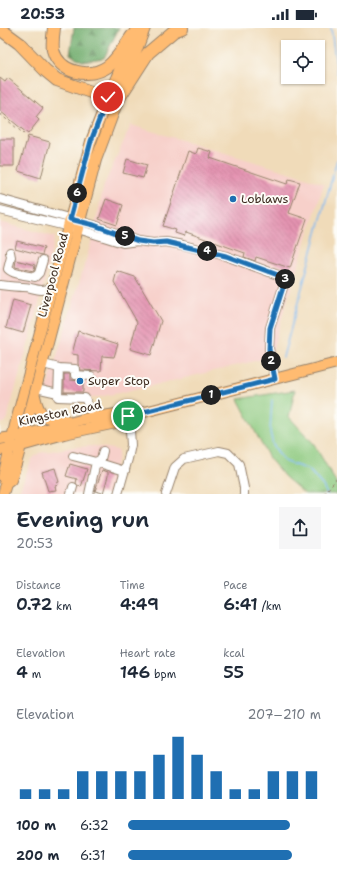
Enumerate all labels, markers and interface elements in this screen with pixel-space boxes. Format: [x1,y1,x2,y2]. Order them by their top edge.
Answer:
text: 20:53 [20,4,65,24]
map controls [281,40,325,84]
button: locate [281,40,325,84]
pin [91,80,125,114]
icon: check [97,86,119,108]
pin: 6 [67,183,87,203]
text: 6 [73,185,81,200]
place label: Loblaws [241,191,289,207]
marker: Loblaws [228,194,238,204]
pin: 5 [115,226,135,246]
text: 5 [122,228,128,243]
street label: Liverpool Road [34,231,72,319]
pin: 4 [197,241,217,261]
text: 4 [203,243,211,258]
pin: 3 [275,269,295,289]
text: 3 [281,271,289,286]
pin: 2 [261,351,281,371]
text: 2 [267,353,275,368]
place label: Super Stop [88,373,150,389]
marker: Super Stop [75,376,85,386]
pin: 1 [201,385,221,405]
text: 1 [208,387,214,402]
street label: Kingston Road [17,396,103,430]
pin [111,399,145,433]
icon: arrive [117,405,139,427]
text: Evening run [16,505,149,534]
button: share [279,507,321,549]
text: 20:53 [16,535,53,552]
text: Distance [16,578,61,593]
text: Time [120,578,145,593]
text: Pace [223,578,248,593]
text: 0.72 [16,593,52,615]
text: 4:49 [120,593,159,615]
text: 6:41 [223,593,258,615]
text: km [52,599,72,614]
text: /km [258,599,281,614]
text: Elevation [16,646,65,661]
text: Heart rate [120,646,176,661]
text: kcal [223,646,245,661]
text: 4 [16,661,28,683]
text: 146 [120,661,150,683]
text: 55 [223,661,244,683]
text: m [28,667,41,682]
text: bpm [150,667,176,682]
text: Elevation [16,706,74,723]
text: 207–210 m [247,706,321,723]
text: 100 m [16,817,56,834]
text: 6:32 [80,817,109,834]
text: 200 m [16,847,59,864]
text: 6:31 [80,847,105,864]

